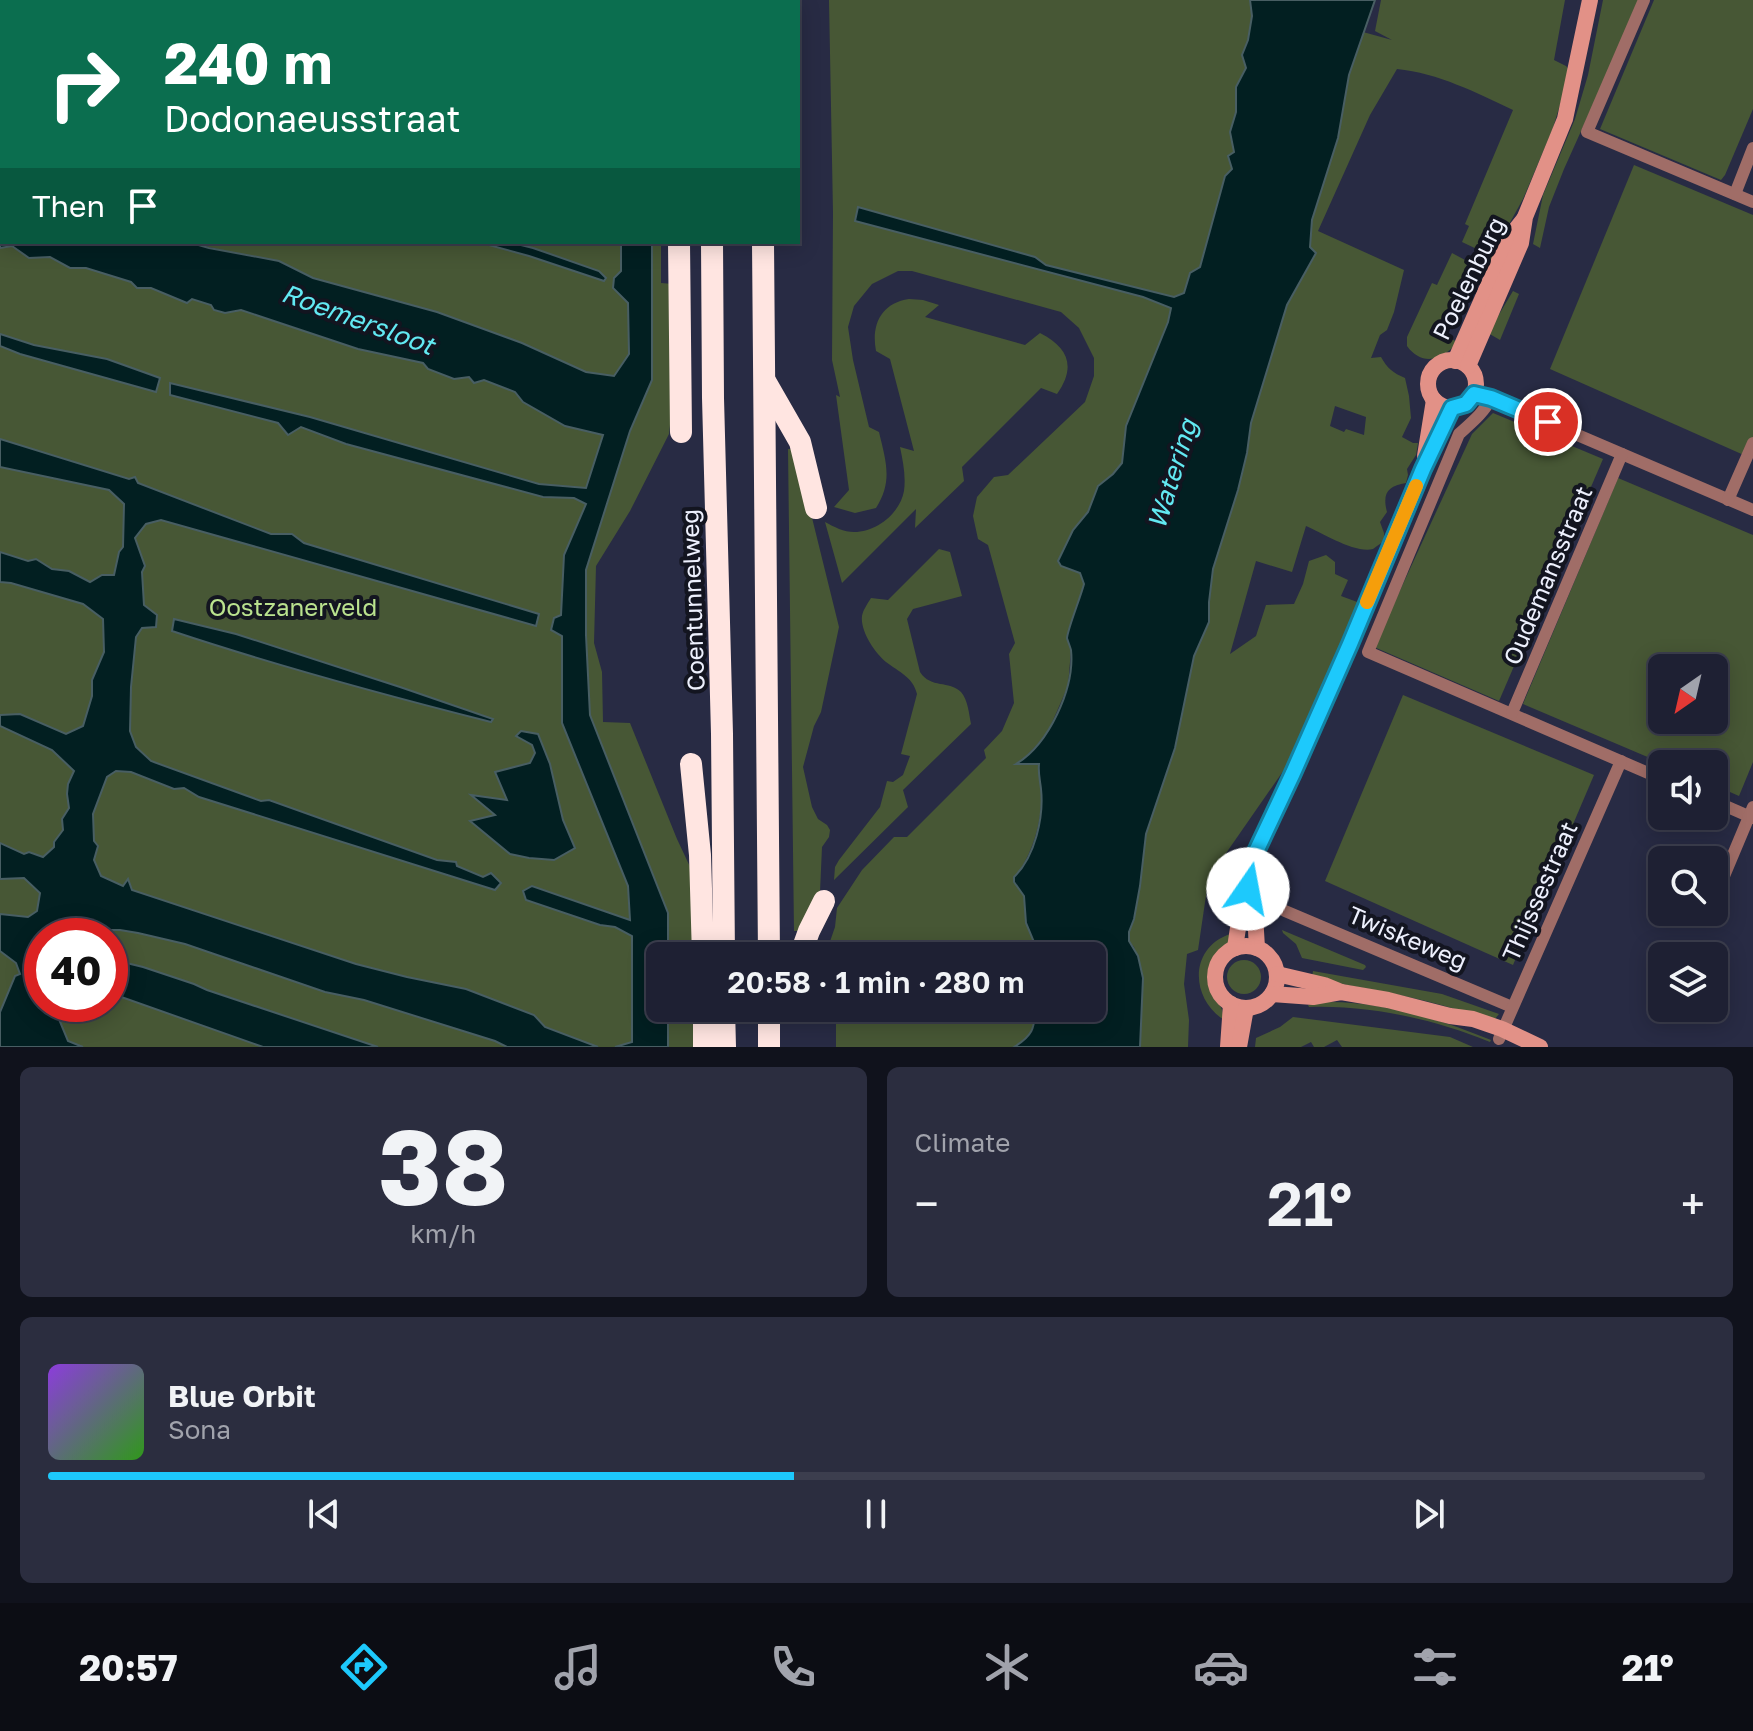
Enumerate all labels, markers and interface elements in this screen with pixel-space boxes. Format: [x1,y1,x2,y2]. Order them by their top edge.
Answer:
text: 240 m [164,29,333,96]
icon: right [32,32,136,136]
text: Dodonaeusstraat [164,97,461,140]
icon: arrive [121,184,165,228]
text: Then [32,188,105,224]
street label: Poelenburg [1426,212,1510,344]
water label: Roemersloot [278,277,441,362]
pin [1514,388,1582,456]
icon: arrive [1526,400,1570,444]
water label: Watering [1141,414,1204,533]
street label: Oudemansstraat [1496,481,1598,669]
street label: Coentunnelweg [674,509,710,691]
park label: Oostzanerveld [209,592,377,621]
north arrow [1648,654,1728,734]
map controls [1648,654,1728,1022]
button: sound [1648,750,1728,830]
street label: Thijssestraat [1495,817,1583,965]
button: search [1648,846,1728,926]
position arrow [1206,847,1290,931]
street label: Twiskeweg [1344,899,1472,975]
speed limit sign: 40 [24,918,128,1022]
button: layers [1648,942,1728,1022]
text: 20:58 · 1 min · 280 m [728,964,1024,1000]
text: 38 [378,1103,508,1228]
text: Climate [915,1127,1010,1158]
text: 21° [1267,1167,1352,1239]
text: − [915,1177,939,1230]
text: + [1681,1177,1705,1230]
text: km/h [410,1218,476,1249]
text: Blue Orbit [168,1378,316,1414]
text: Sona [168,1414,231,1445]
icon: previous [302,1492,346,1536]
icon: pause [854,1492,898,1536]
icon: next [1407,1492,1451,1536]
icon: directions [336,1639,392,1695]
icon: music [550,1639,606,1695]
icon: phone [765,1639,821,1695]
icon: climate [979,1639,1035,1695]
icon: car [1193,1639,1249,1695]
icon: filters [1407,1639,1463,1695]
text: 20:57 [79,1646,178,1689]
text: 21° [1622,1646,1674,1689]

